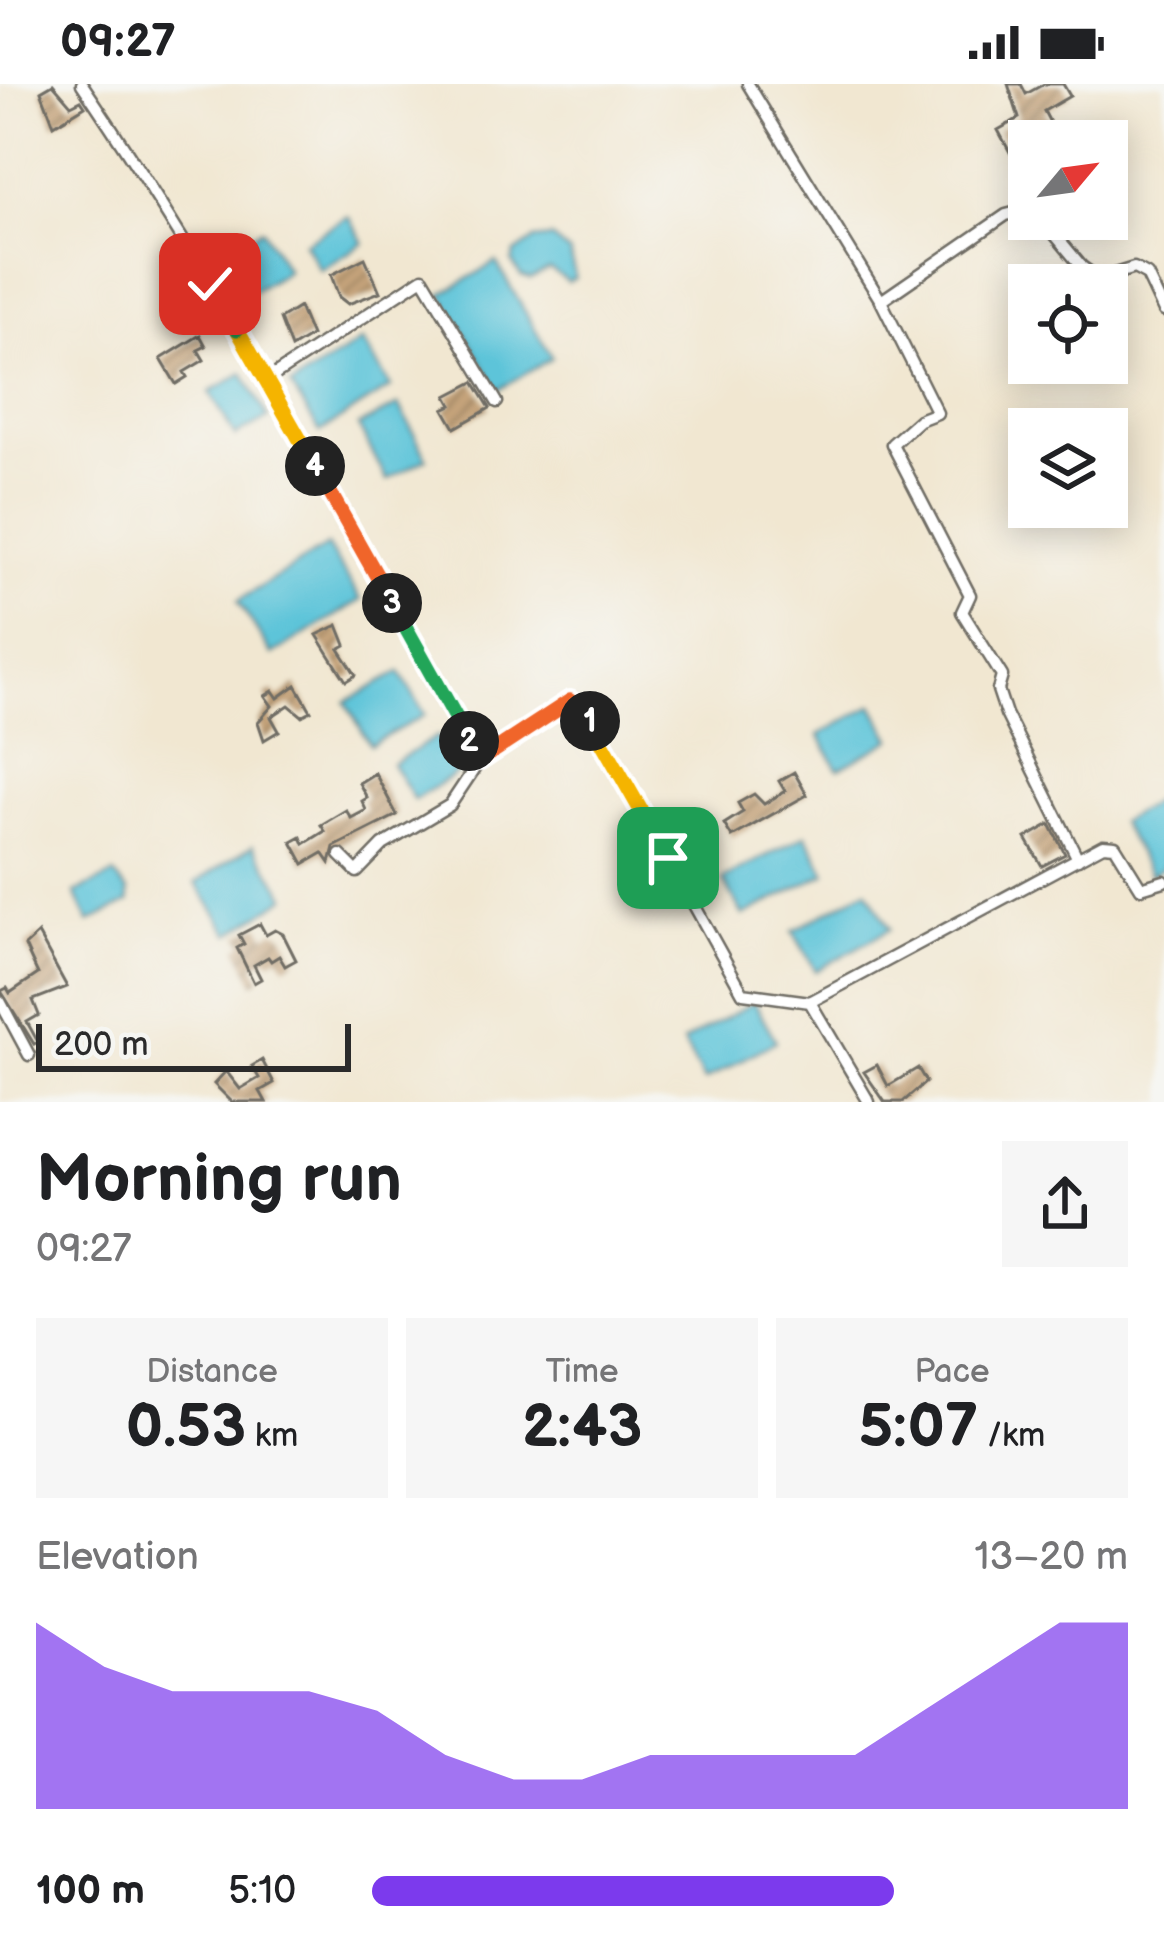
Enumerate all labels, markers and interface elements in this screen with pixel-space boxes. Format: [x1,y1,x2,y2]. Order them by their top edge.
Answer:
text: 09:27 [60,15,176,70]
north arrow [1008,120,1128,240]
map controls [1008,120,1128,528]
pin [159,233,261,335]
icon: check [177,251,243,317]
button: locate [1008,264,1128,384]
button: layers [1008,408,1128,528]
pin: 4 [285,436,345,496]
text: 4 [305,446,325,486]
pin: 3 [362,573,422,633]
text: 3 [382,583,402,623]
pin: 1 [560,691,620,751]
text: 1 [583,701,597,741]
pin: 2 [439,711,499,771]
text: 2 [459,721,479,761]
pin [617,807,719,909]
icon: arrive [635,825,701,891]
scale bar [36,1018,351,1071]
text: 200 m [54,1025,148,1065]
text: Morning run [36,1141,402,1220]
button: share [1002,1141,1128,1267]
text: 09:27 [36,1226,132,1273]
text: Distance [146,1352,278,1392]
text: Time [545,1352,619,1392]
text: Pace [914,1352,990,1392]
text: 0.53 [126,1392,246,1464]
text: 2:43 [522,1392,642,1464]
text: 5:07 [859,1392,978,1464]
text: km [246,1416,298,1456]
text: /km [978,1416,1045,1456]
text: Elevation [36,1534,199,1581]
text: 13–20 m [974,1534,1128,1581]
text: 100 m [36,1868,145,1915]
text: 5:10 [228,1868,296,1915]

